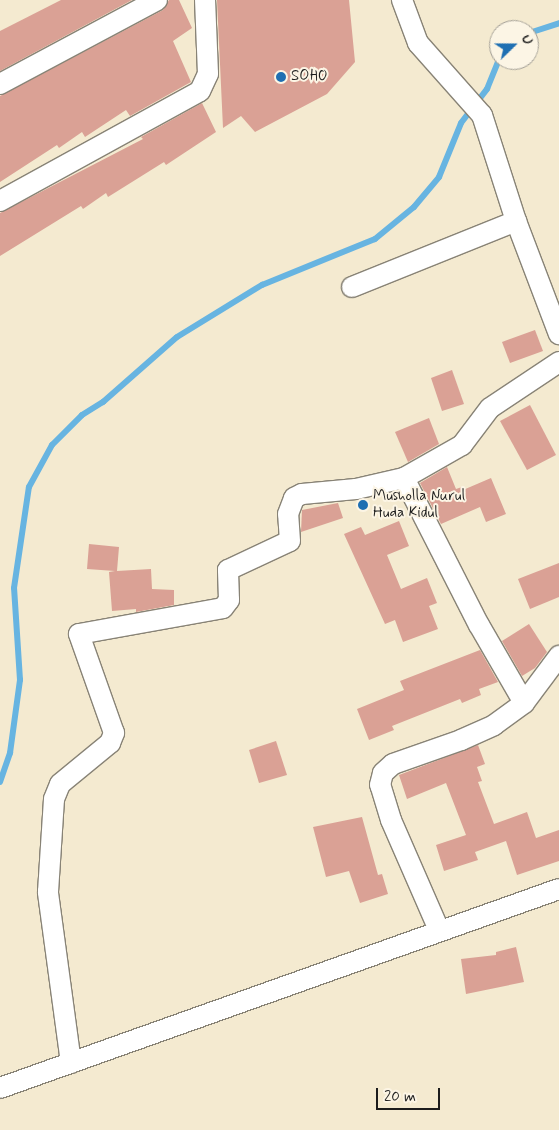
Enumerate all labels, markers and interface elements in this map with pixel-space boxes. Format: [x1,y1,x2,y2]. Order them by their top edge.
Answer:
north arrow [489,20,539,70]
text: U [517,32,537,47]
place label: SOHO [291,68,328,86]
marker: SOHO [275,71,287,83]
place label: Musholla Nurul Huda Kidul [373,487,462,522]
marker: Musholla Nurul Huda Kidul [357,499,369,511]
scale bar [379,1078,443,1110]
text: 20 m [384,1087,416,1107]

